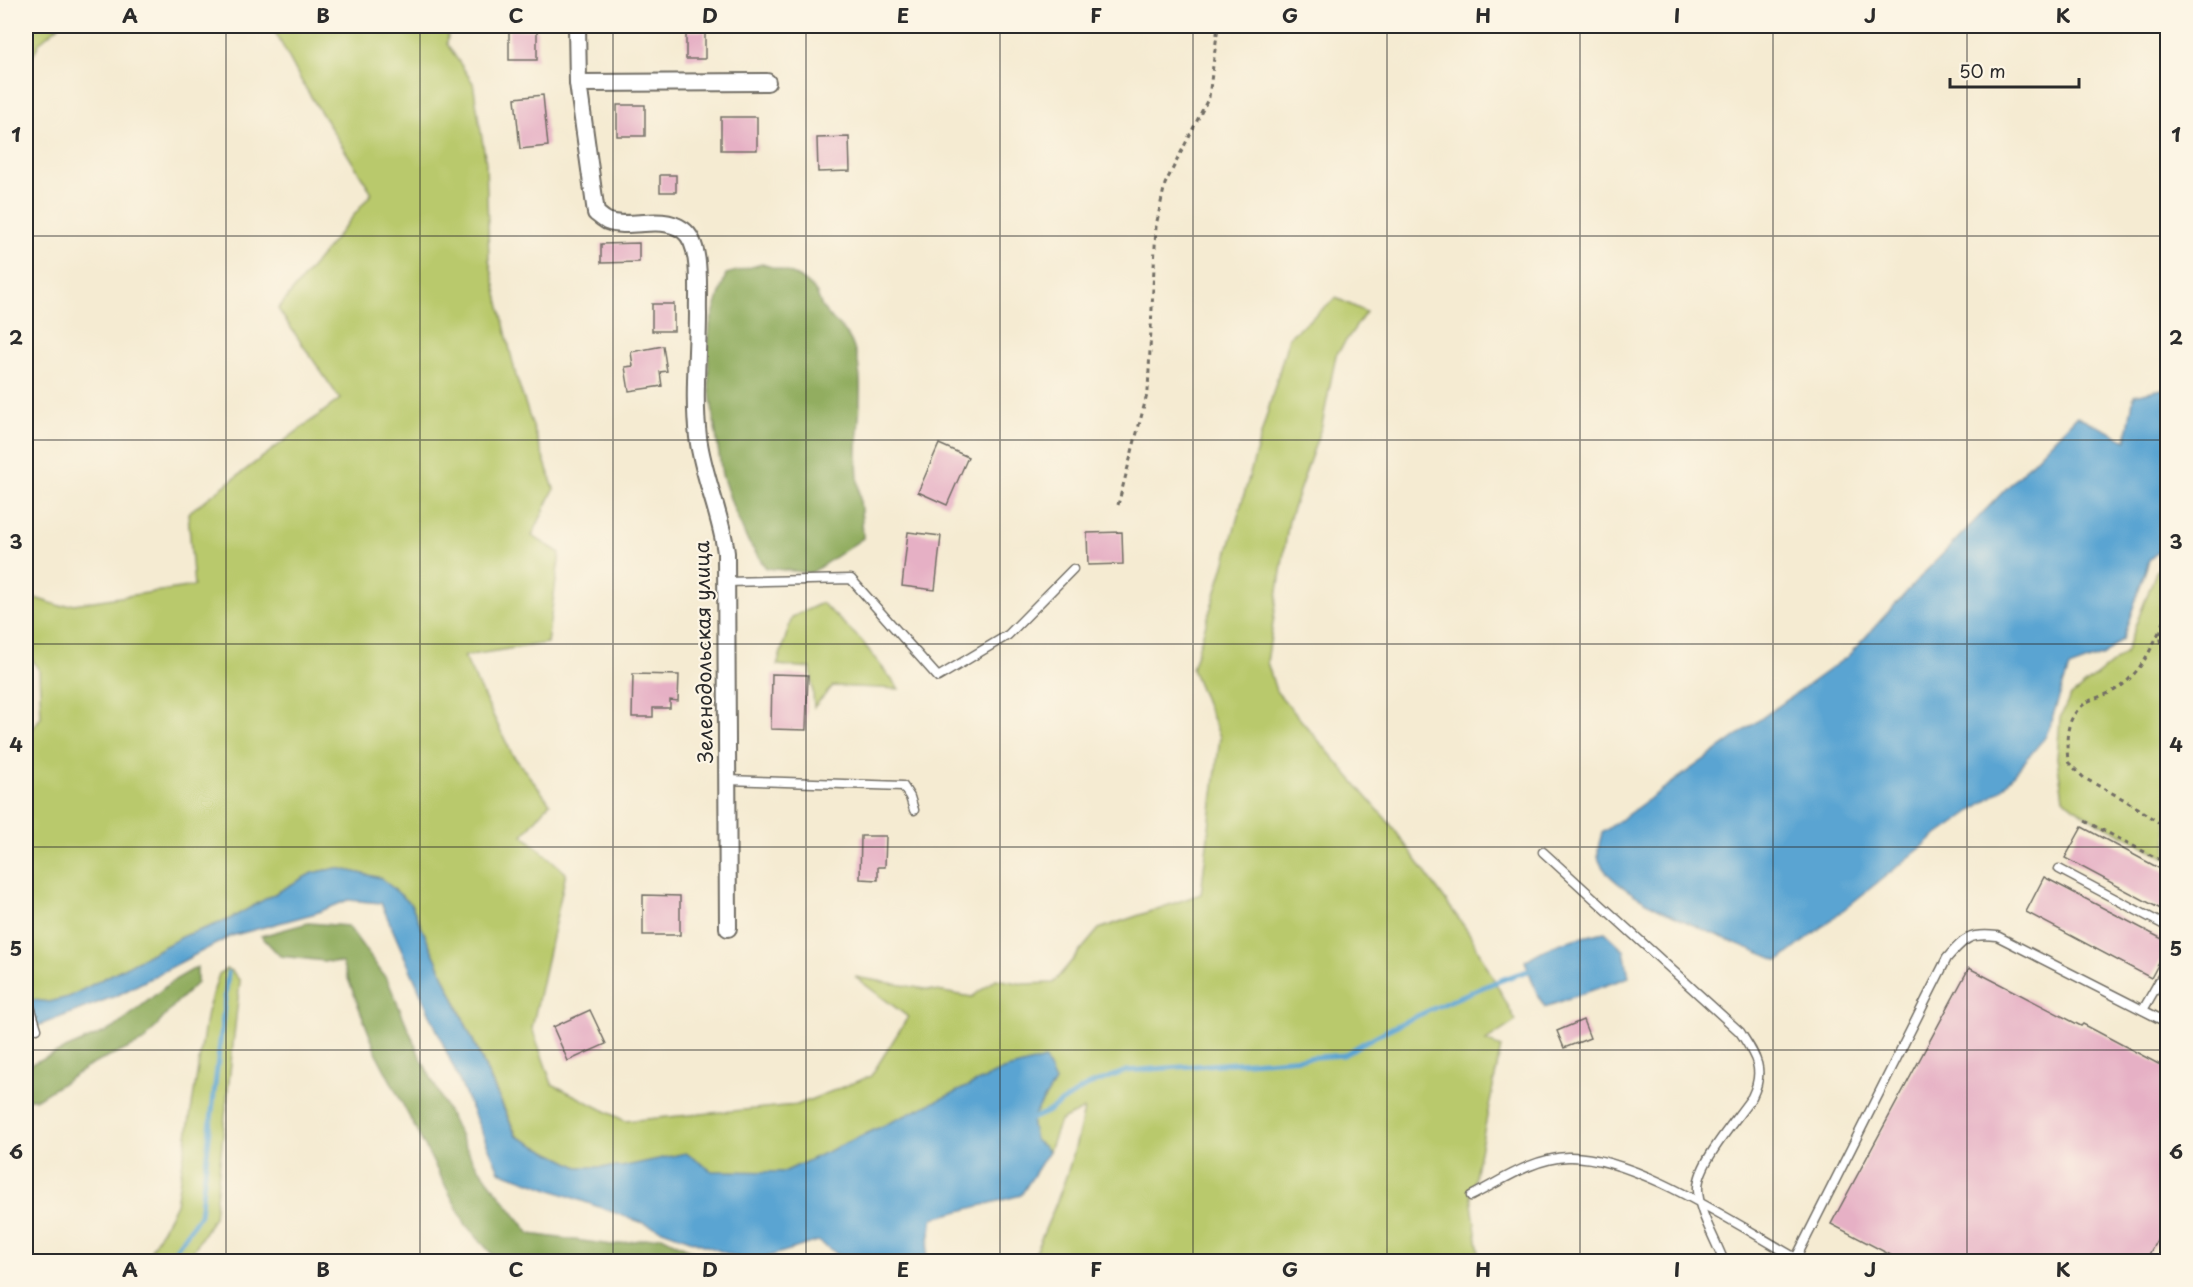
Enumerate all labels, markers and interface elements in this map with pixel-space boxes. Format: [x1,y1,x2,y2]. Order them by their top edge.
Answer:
text: A [122,0,138,30]
text: B [316,0,330,30]
text: C [508,0,524,30]
text: D [702,0,718,30]
text: E [897,0,909,30]
text: F [1090,0,1102,30]
text: G [1282,0,1298,30]
text: H [1475,0,1491,30]
text: I [1674,0,1680,30]
text: J [1864,0,1876,30]
text: K [2056,0,2071,30]
scale bar [1950,51,2079,89]
text: 50 m [1959,57,2006,84]
text: 1 [11,119,21,149]
text: 1 [2171,119,2181,149]
text: 2 [9,322,23,352]
text: 2 [2169,322,2183,352]
text: 3 [9,526,23,556]
text: 3 [2169,526,2183,556]
street label: Зеленодольская улица [686,540,720,763]
text: 4 [9,729,23,759]
text: 4 [2169,729,2183,759]
text: 5 [10,933,22,963]
text: 5 [2170,933,2182,963]
text: 6 [9,1136,23,1166]
text: 6 [2169,1136,2183,1166]
text: A [122,1254,138,1284]
text: B [316,1254,330,1284]
text: C [508,1254,524,1284]
text: D [702,1254,718,1284]
text: E [897,1254,909,1284]
text: F [1090,1254,1102,1284]
text: G [1282,1254,1298,1284]
text: H [1475,1254,1491,1284]
text: I [1674,1254,1680,1284]
text: J [1864,1254,1876,1284]
text: K [2056,1254,2071,1284]

